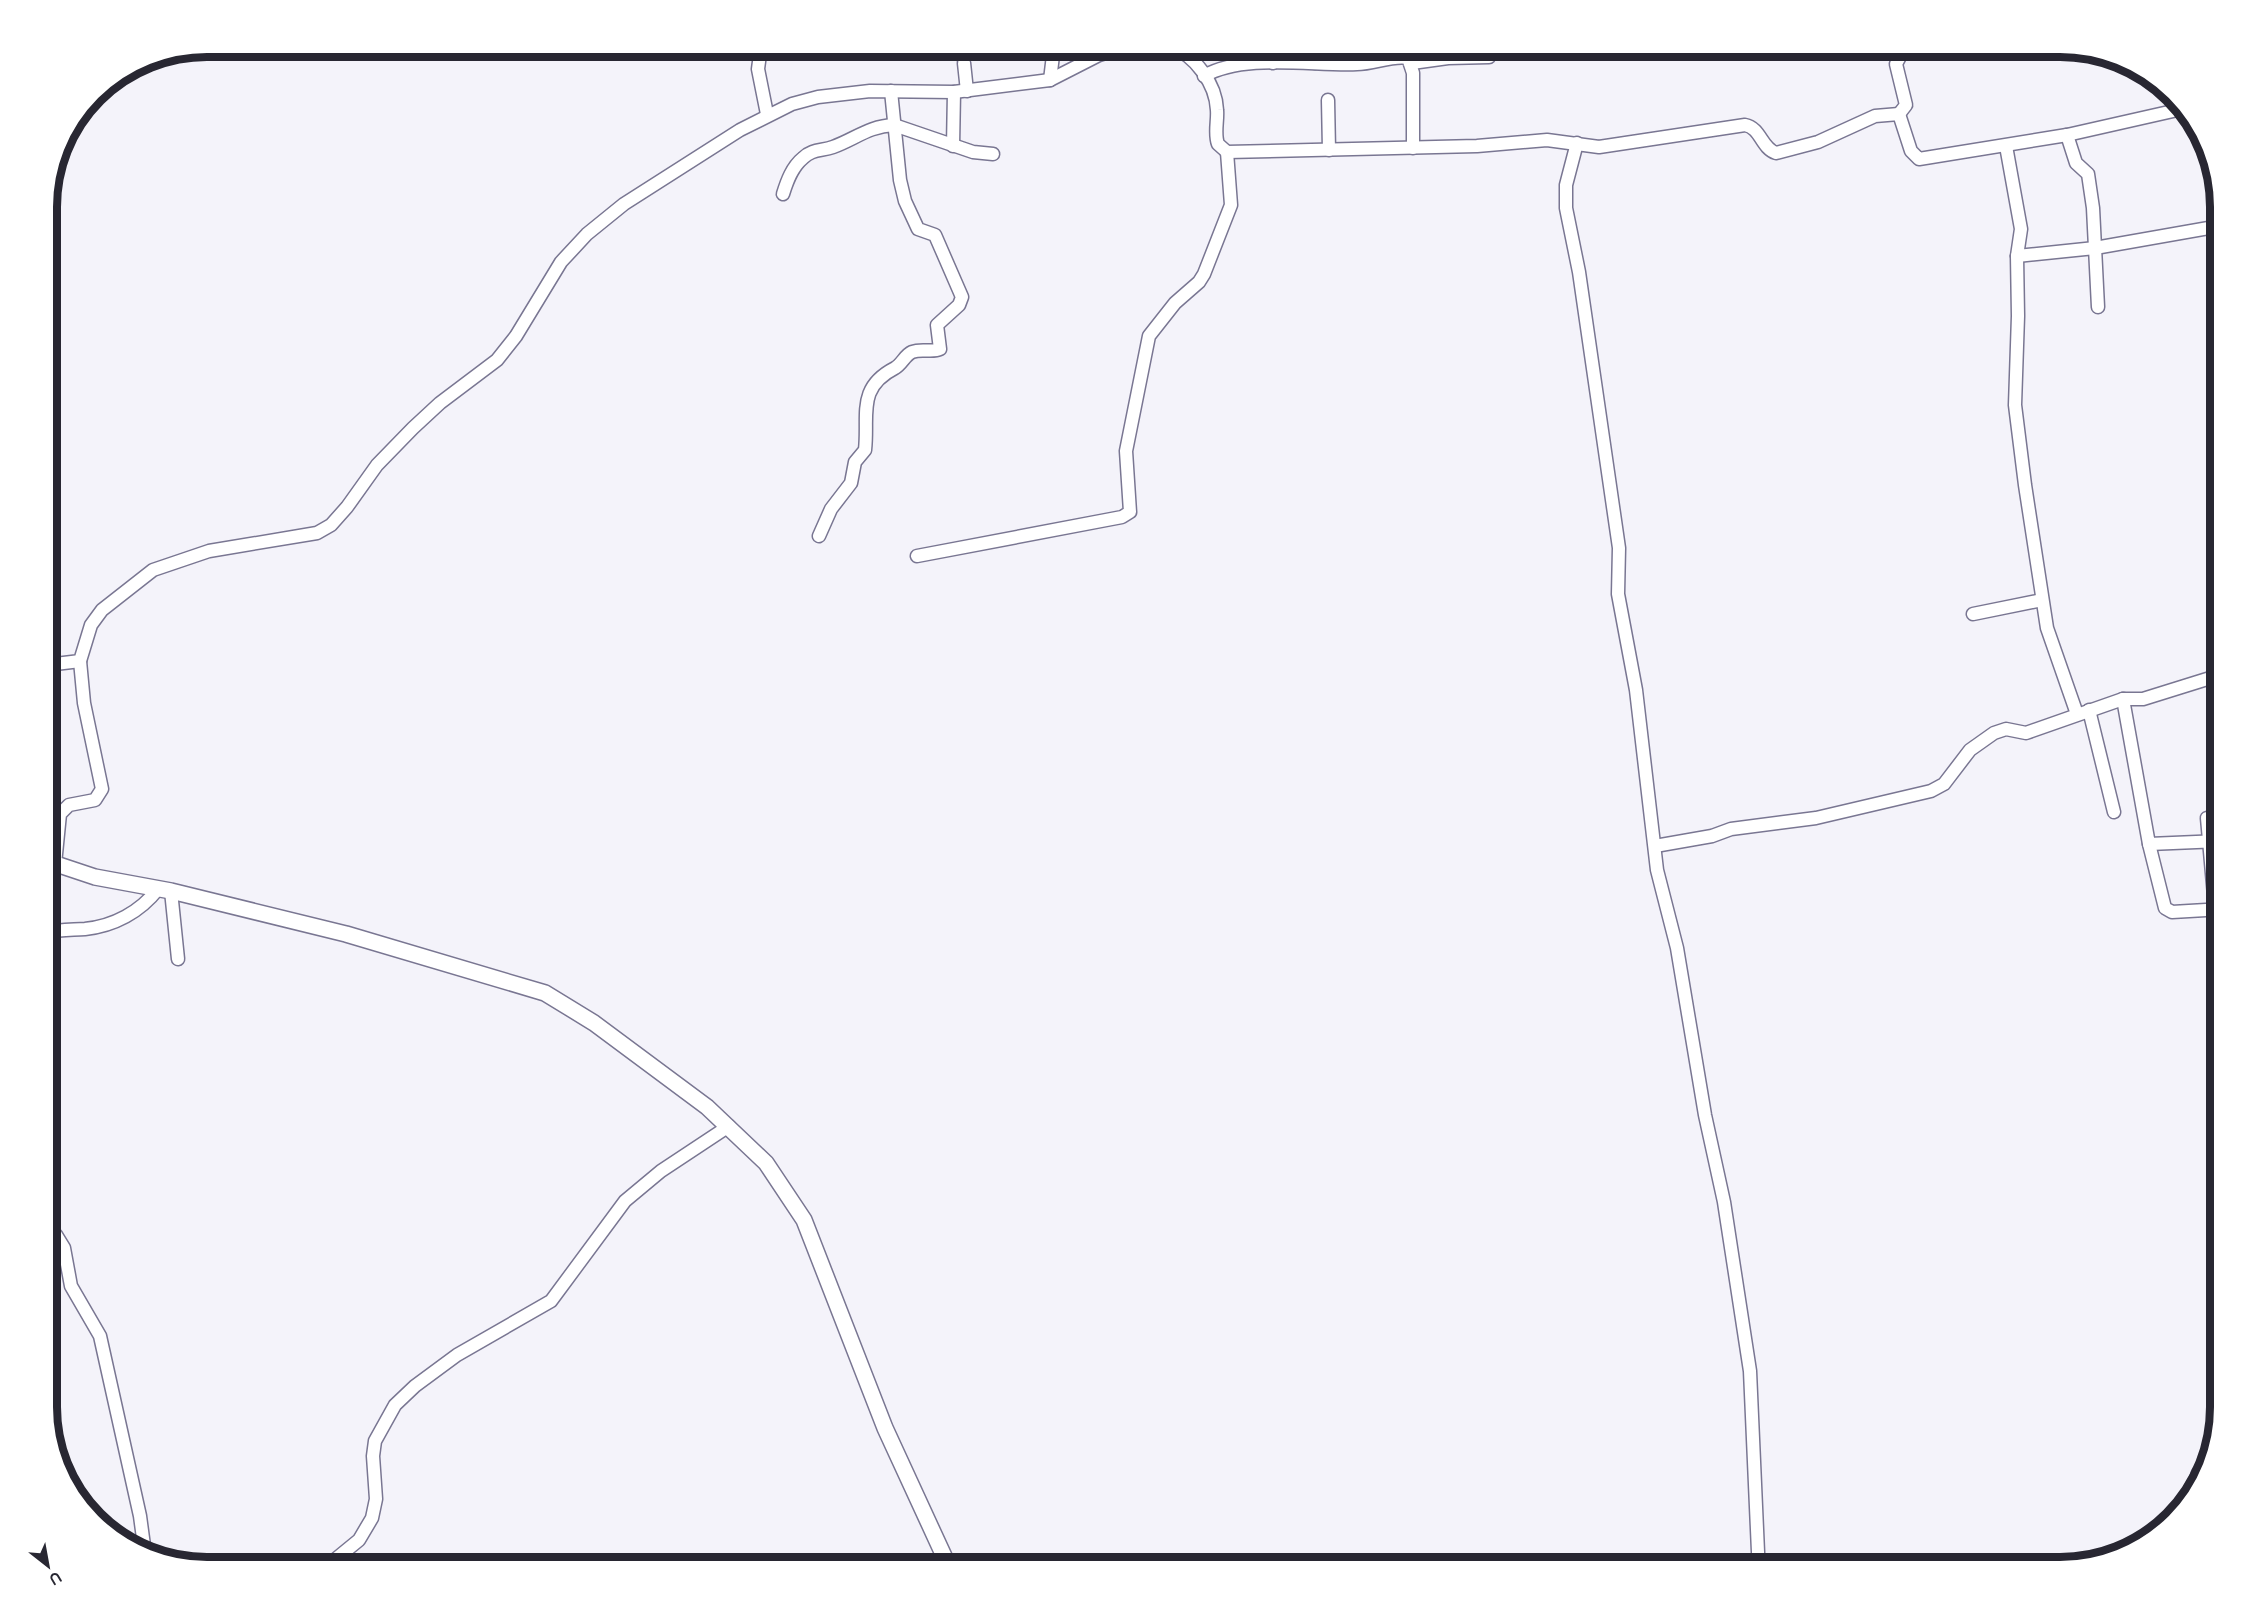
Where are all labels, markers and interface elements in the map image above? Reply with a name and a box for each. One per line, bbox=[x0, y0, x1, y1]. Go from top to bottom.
north arrow bbox=[18, 1536, 78, 1596]
text: U bbox=[46, 1567, 66, 1590]

